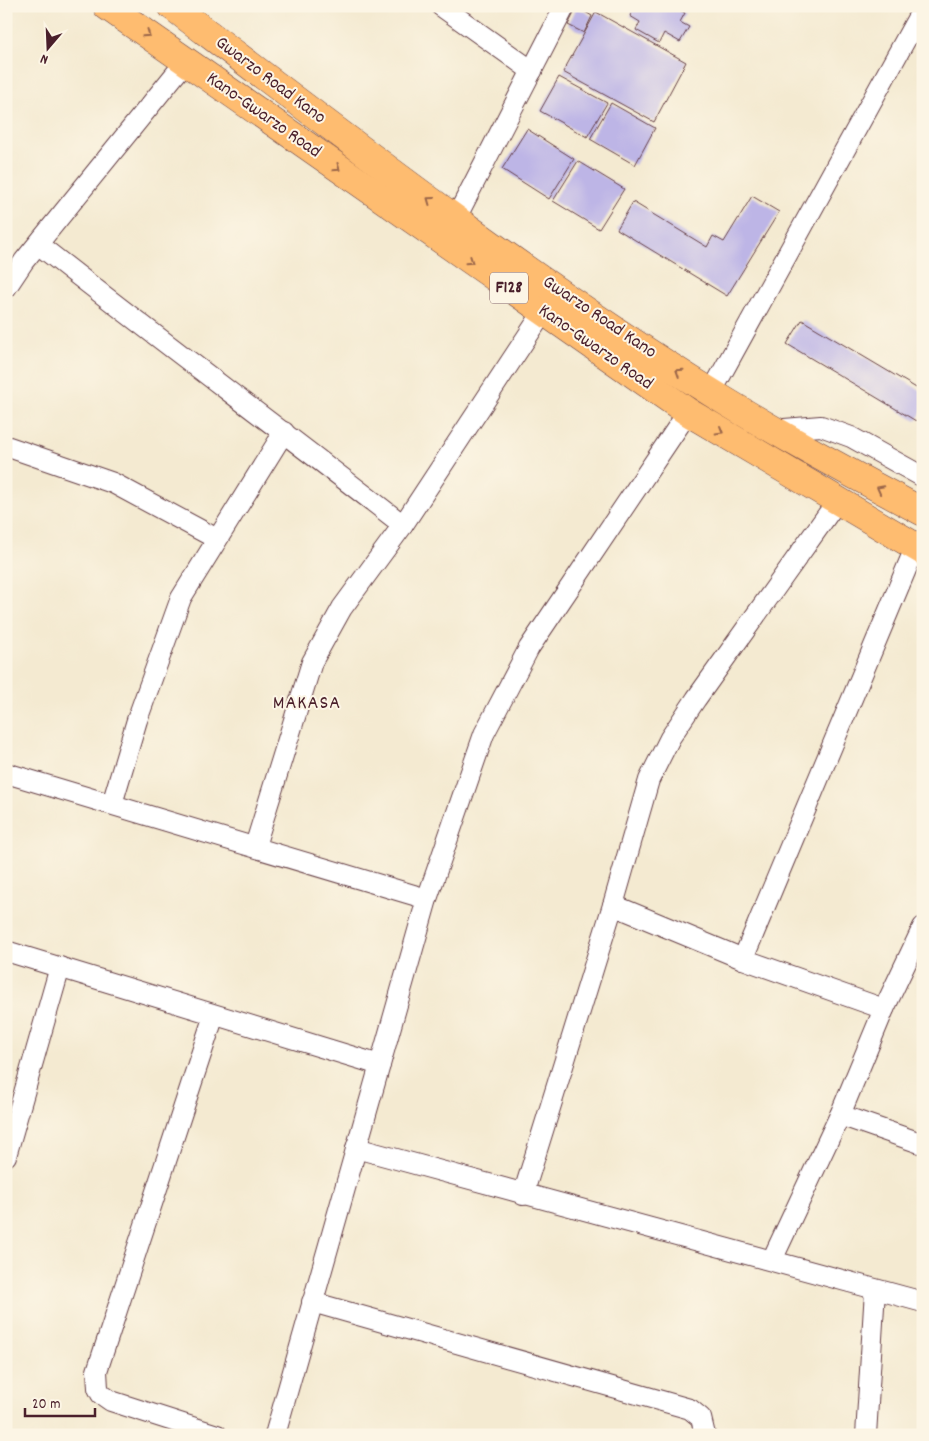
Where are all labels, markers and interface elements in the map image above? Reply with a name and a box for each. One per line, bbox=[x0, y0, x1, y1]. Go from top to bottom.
north arrow bbox=[22, 22, 72, 72]
one-way arrow bbox=[141, 28, 151, 37]
street label: Gwarzo Road Kano bbox=[209, 30, 331, 132]
text: N bbox=[38, 48, 51, 69]
street label: Kano-Gwarzo Road bbox=[200, 66, 326, 166]
one-way arrow bbox=[331, 162, 341, 171]
one-way arrow bbox=[427, 197, 436, 205]
one-way arrow bbox=[465, 255, 474, 265]
street label: Gwarzo Road Kano bbox=[536, 270, 662, 366]
road number: F128 bbox=[490, 272, 528, 304]
street label: Kano-Gwarzo Road bbox=[532, 298, 658, 398]
one-way arrow bbox=[675, 368, 684, 378]
one-way arrow bbox=[715, 425, 724, 435]
one-way arrow bbox=[876, 485, 885, 495]
district label: MAKASA bbox=[273, 690, 341, 718]
scale bar bbox=[25, 1386, 95, 1418]
text: 20 m bbox=[32, 1394, 60, 1416]

